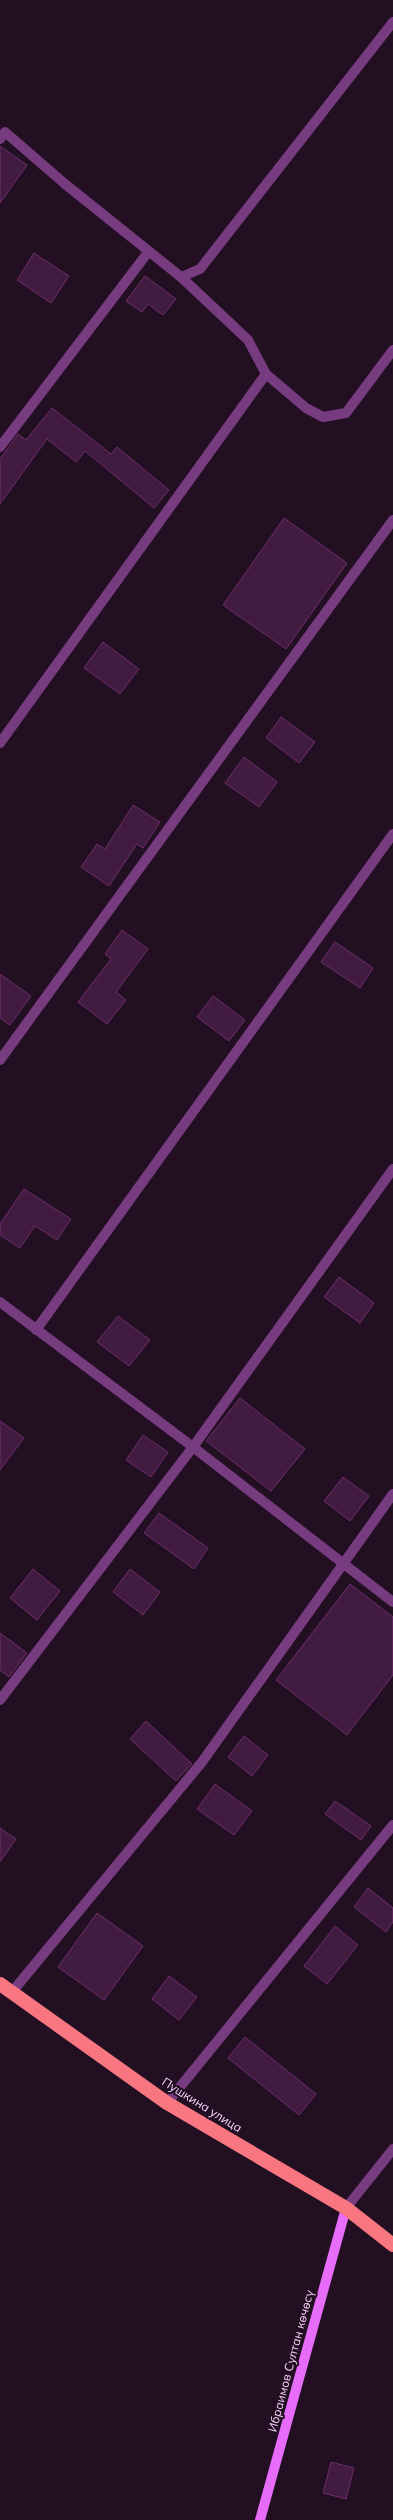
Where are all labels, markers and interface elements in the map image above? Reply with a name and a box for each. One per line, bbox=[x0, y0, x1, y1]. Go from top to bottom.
street label: Пушкина улица bbox=[159, 2074, 245, 2135]
street label: Ибраимов Султан көчөсү bbox=[264, 2288, 317, 2434]

